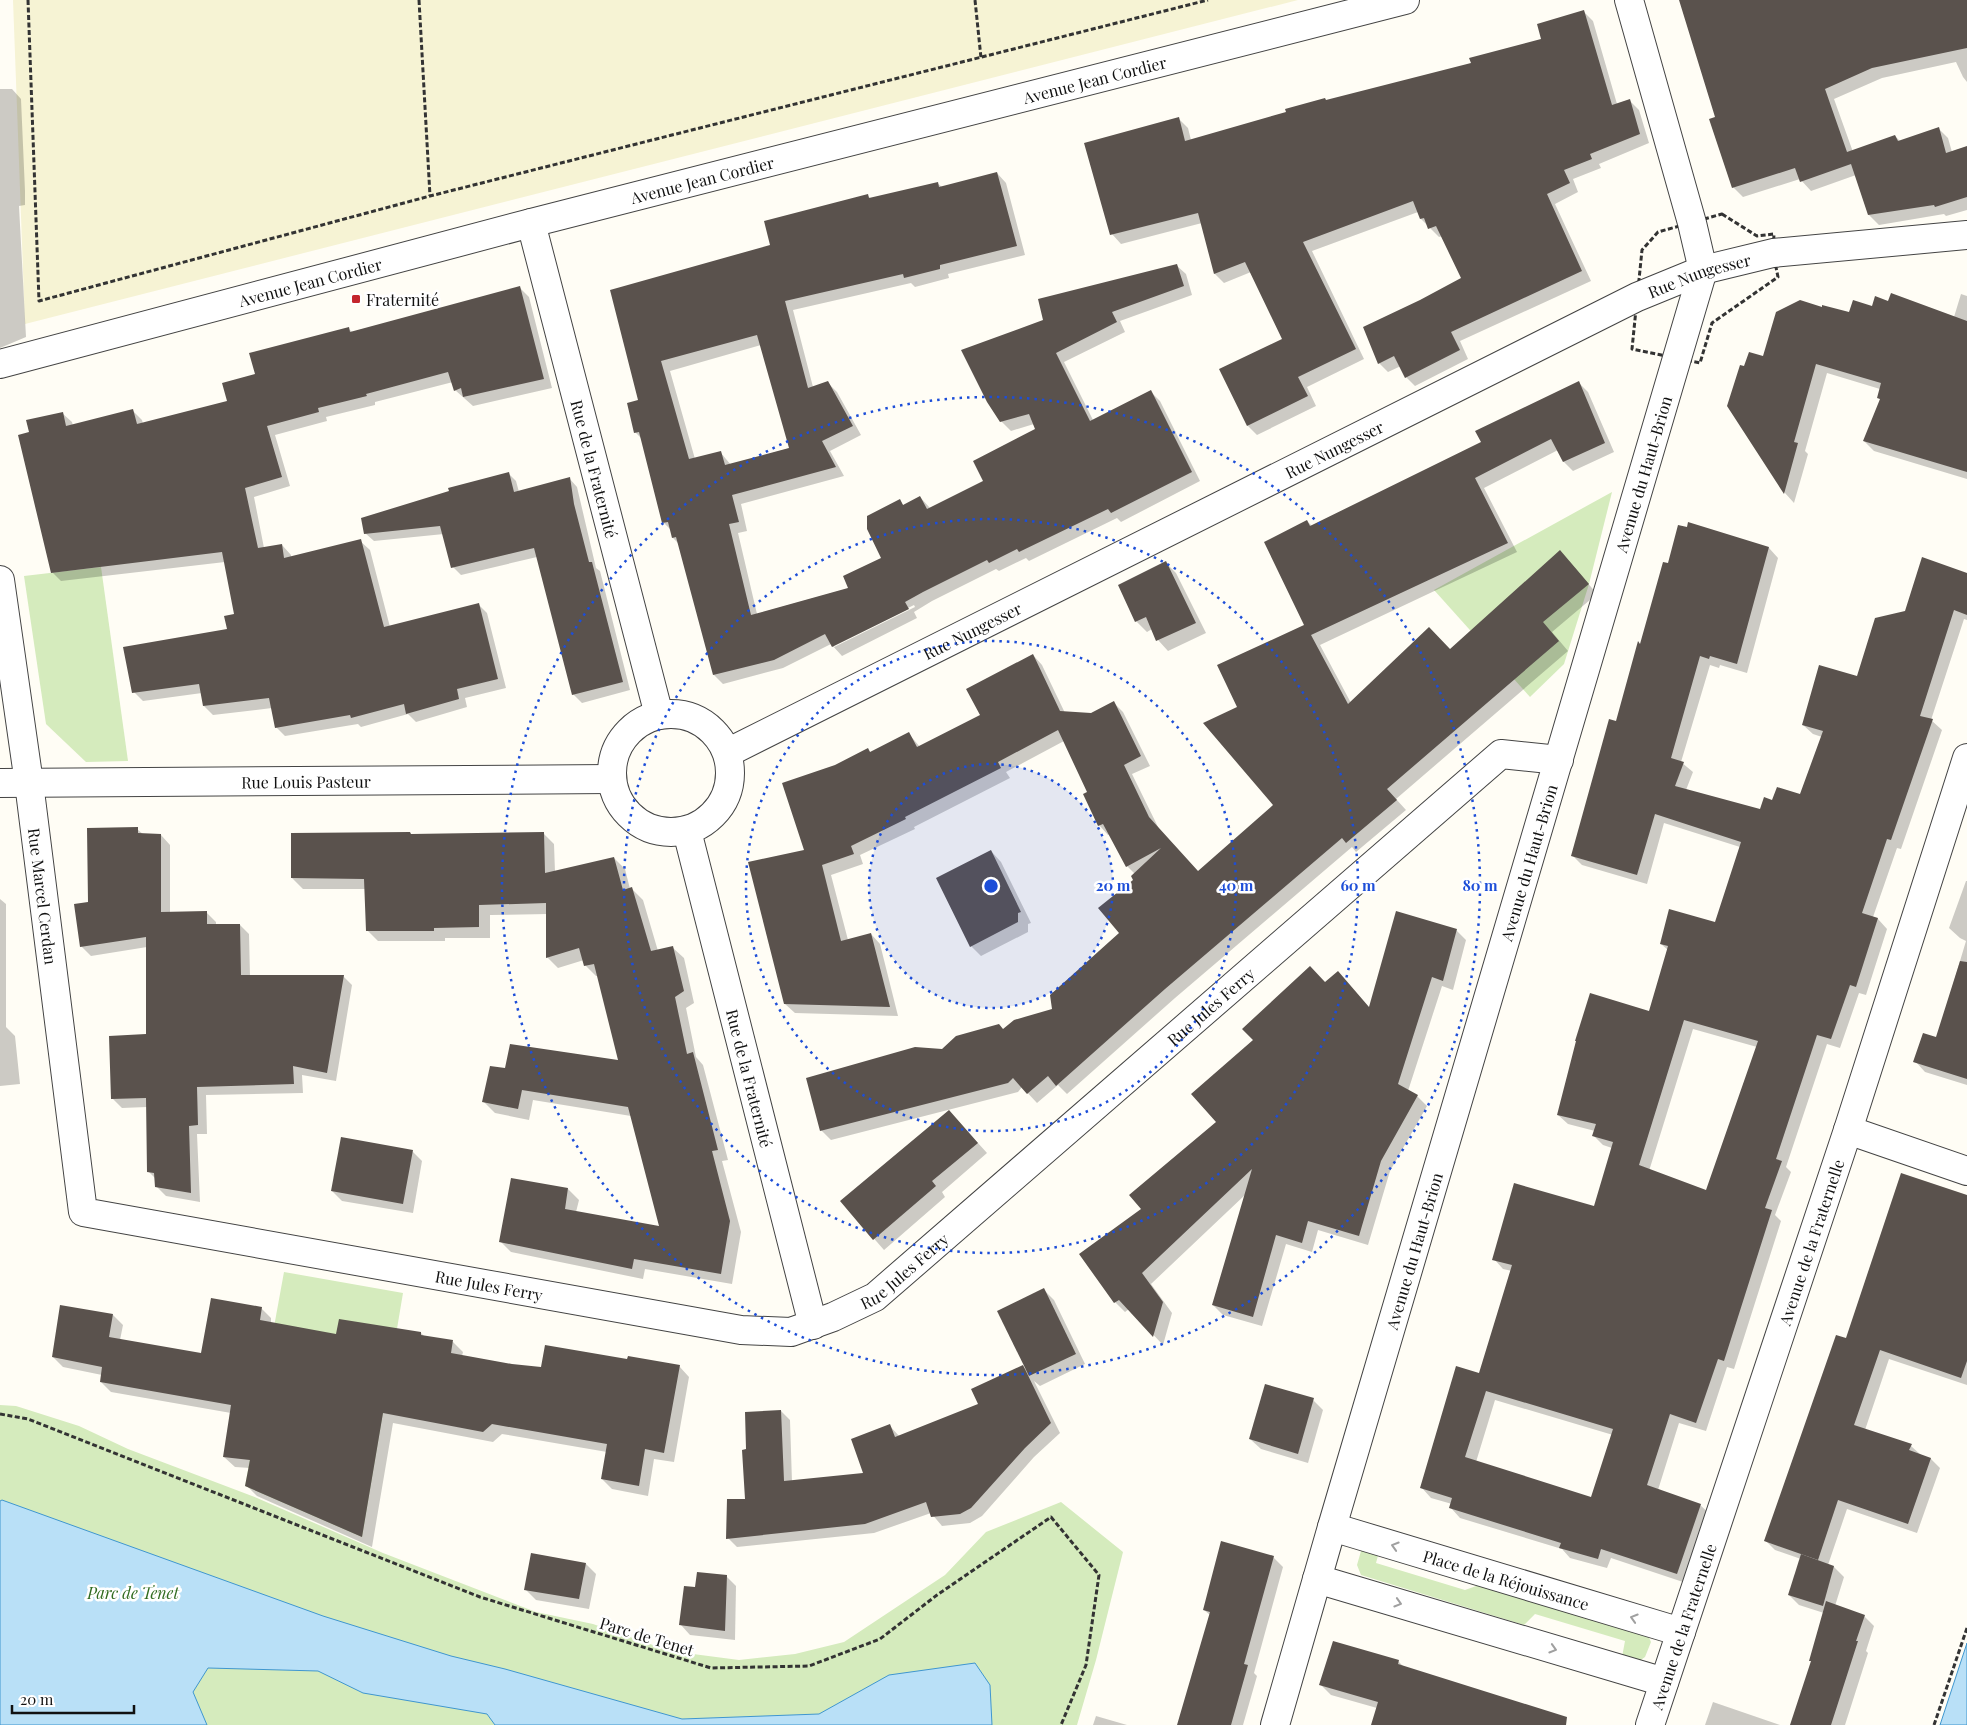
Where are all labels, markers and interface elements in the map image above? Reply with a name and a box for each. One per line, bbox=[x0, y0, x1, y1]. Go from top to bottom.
street label: Avenue Jean Cordier bbox=[1020, 51, 1168, 108]
street label: Avenue Jean Cordier bbox=[627, 151, 776, 208]
street label: Rue Nungesser bbox=[1645, 248, 1753, 302]
street label: Avenue Jean Cordier bbox=[235, 253, 384, 311]
place label: Fraternité bbox=[366, 289, 439, 310]
marker: Fraternité bbox=[350, 293, 362, 305]
street label: Avenue du Haut-Brion bbox=[1609, 393, 1676, 556]
street label: Rue de la Fraternité bbox=[567, 397, 623, 540]
street label: Rue Nungesser bbox=[1281, 415, 1387, 482]
street label: Rue Nungesser bbox=[919, 597, 1025, 664]
street label: Rue Louis Pasteur bbox=[241, 770, 371, 792]
street label: Avenue du Haut-Brion bbox=[1495, 781, 1561, 944]
street label: Rue Marcel Cerdan bbox=[24, 826, 62, 966]
text: 20 m bbox=[1096, 875, 1131, 895]
text: 40 m bbox=[1219, 875, 1254, 895]
text: 60 m bbox=[1340, 875, 1376, 895]
text: 80 m bbox=[1462, 875, 1498, 895]
centre of rings bbox=[982, 877, 1000, 895]
street label: Rue Jules Ferry bbox=[1162, 963, 1258, 1050]
street label: Rue de la Fraternité bbox=[722, 1007, 778, 1150]
street label: Avenue de la Fraternelle bbox=[1773, 1156, 1848, 1329]
street label: Avenue du Haut-Brion bbox=[1380, 1170, 1447, 1333]
street label: Rue Jules Ferry bbox=[856, 1228, 952, 1313]
street label: Rue Jules Ferry bbox=[434, 1265, 545, 1305]
street label: Avenue de la Fraternelle bbox=[1645, 1540, 1720, 1713]
one-way arrow bbox=[1391, 1541, 1400, 1551]
street label: Place de la Réjouissance bbox=[1421, 1545, 1592, 1614]
park label: Parc de Tenet bbox=[86, 1582, 179, 1603]
one-way arrow bbox=[1393, 1597, 1401, 1607]
street label: Parc de Tenet bbox=[597, 1612, 697, 1660]
one-way arrow bbox=[1631, 1613, 1639, 1623]
one-way arrow bbox=[1549, 1644, 1557, 1654]
scale bar bbox=[12, 1682, 135, 1714]
text: 20 m bbox=[20, 1689, 54, 1709]

